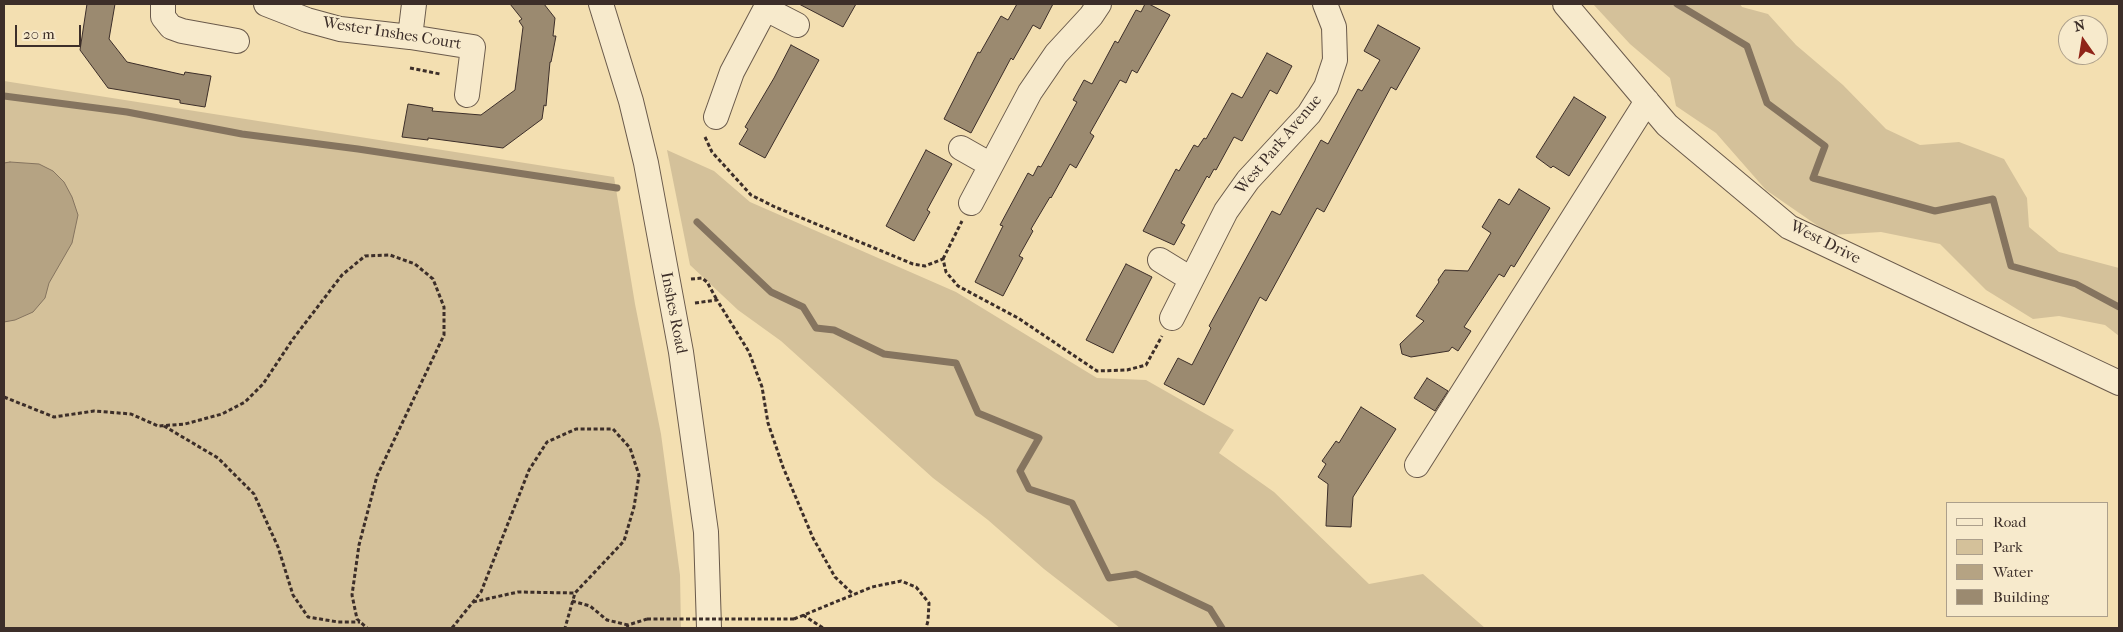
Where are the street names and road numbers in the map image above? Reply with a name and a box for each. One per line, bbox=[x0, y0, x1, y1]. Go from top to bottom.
street label: Wester Inshes Court bbox=[321, 14, 463, 54]
street label: West Park Avenue bbox=[1232, 91, 1326, 199]
street label: West Drive bbox=[1786, 217, 1864, 269]
street label: Inshes Road bbox=[656, 270, 690, 356]

